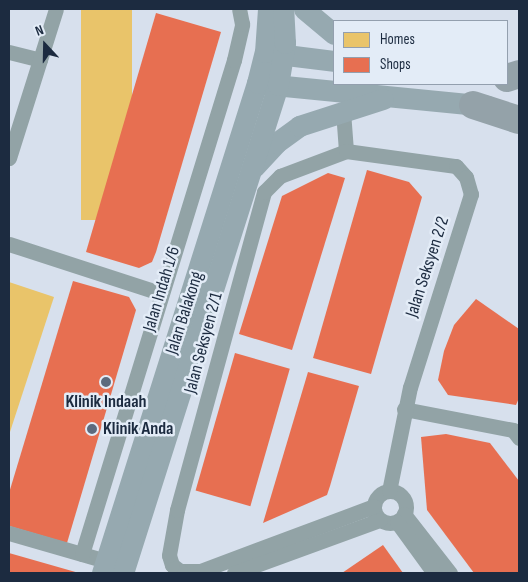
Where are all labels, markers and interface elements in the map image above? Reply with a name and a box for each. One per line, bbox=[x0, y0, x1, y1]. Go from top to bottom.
north arrow bbox=[20, 20, 70, 70]
legend bbox=[333, 20, 508, 85]
text: N bbox=[33, 21, 46, 40]
text: Homes bbox=[380, 30, 415, 49]
text: Shops bbox=[380, 55, 411, 74]
street label: Jalan Seksyen 2/2 bbox=[402, 214, 454, 320]
street label: Jalan Indah 1/6 bbox=[139, 244, 185, 334]
street label: Jalan Balakong bbox=[161, 269, 209, 357]
street label: Jalan Seksyen 2/1 bbox=[180, 290, 228, 396]
marker: Klinik Indaah bbox=[99, 375, 113, 389]
place label: Klinik Indaah bbox=[65, 391, 147, 413]
place label: Klinik Anda bbox=[103, 418, 173, 440]
marker: Klinik Anda bbox=[85, 422, 99, 436]

